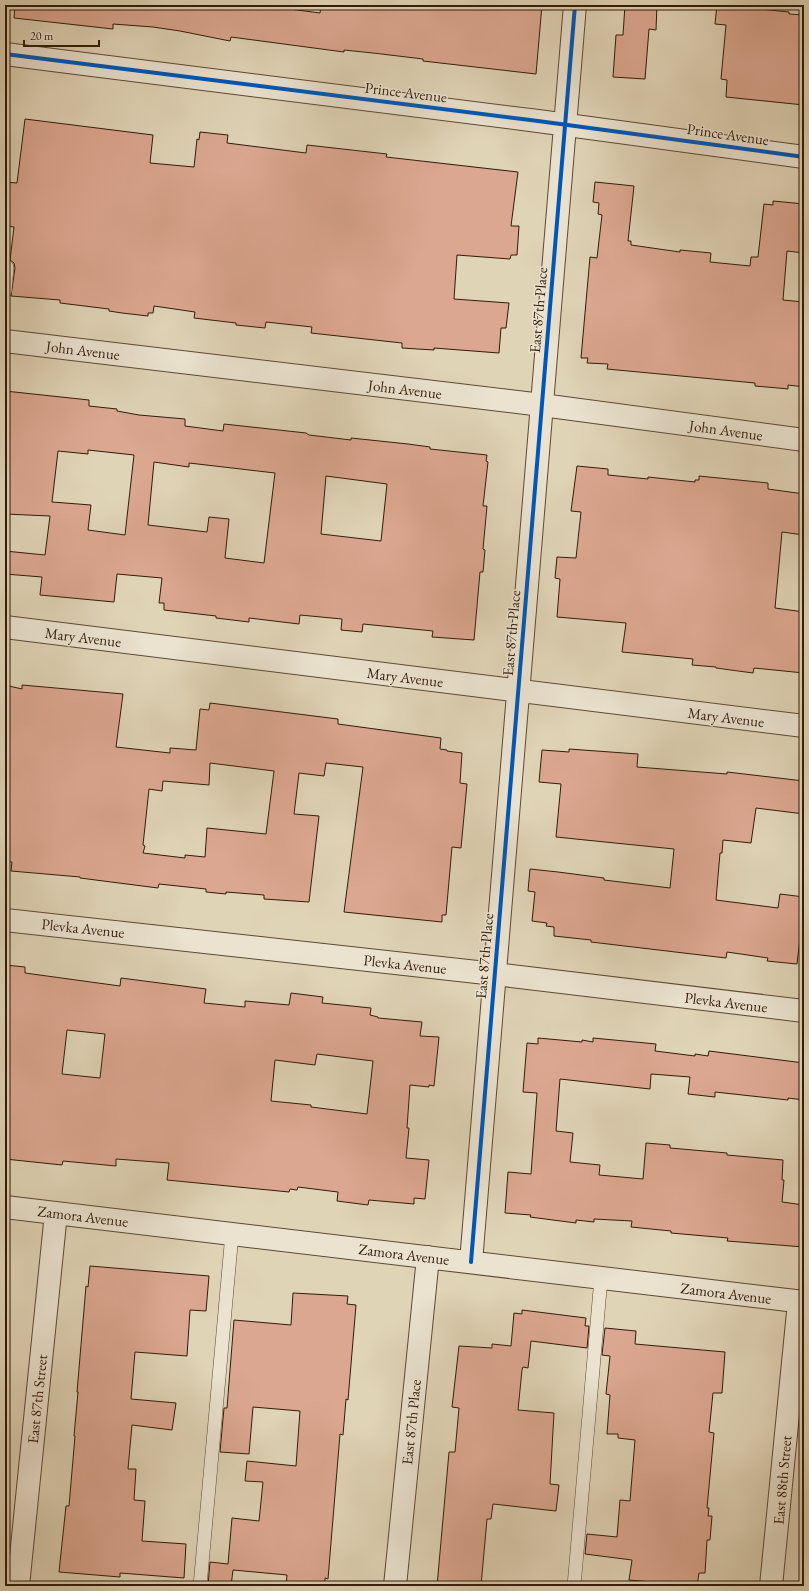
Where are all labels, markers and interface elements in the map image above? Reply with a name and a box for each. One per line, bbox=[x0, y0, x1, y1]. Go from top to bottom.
scale bar bbox=[24, 22, 99, 48]
text: 20 m bbox=[30, 28, 54, 44]
street label: Prince Avenue bbox=[364, 78, 448, 106]
street label: Prince Avenue bbox=[686, 119, 770, 149]
street label: East 87th Place bbox=[525, 266, 551, 354]
street label: John Avenue bbox=[43, 336, 121, 364]
street label: John Avenue bbox=[365, 375, 443, 403]
street label: John Avenue bbox=[686, 415, 764, 445]
street label: East 87th Place bbox=[498, 589, 524, 677]
street label: Mary Avenue bbox=[44, 623, 122, 651]
street label: Mary Avenue bbox=[366, 663, 444, 691]
street label: Mary Avenue bbox=[687, 703, 765, 731]
street label: East 87th Place bbox=[471, 912, 497, 1000]
street label: Plevka Avenue bbox=[41, 914, 126, 942]
street label: Plevka Avenue bbox=[363, 950, 448, 978]
street label: Plevka Avenue bbox=[683, 987, 769, 1017]
street label: Zamora Avenue bbox=[37, 1201, 130, 1231]
street label: Zamora Avenue bbox=[358, 1239, 451, 1269]
street label: Zamora Avenue bbox=[680, 1278, 773, 1308]
street label: East 87th Street bbox=[23, 1353, 51, 1444]
street label: East 87th Place bbox=[397, 1378, 425, 1466]
street label: East 88th Street bbox=[769, 1434, 795, 1525]

